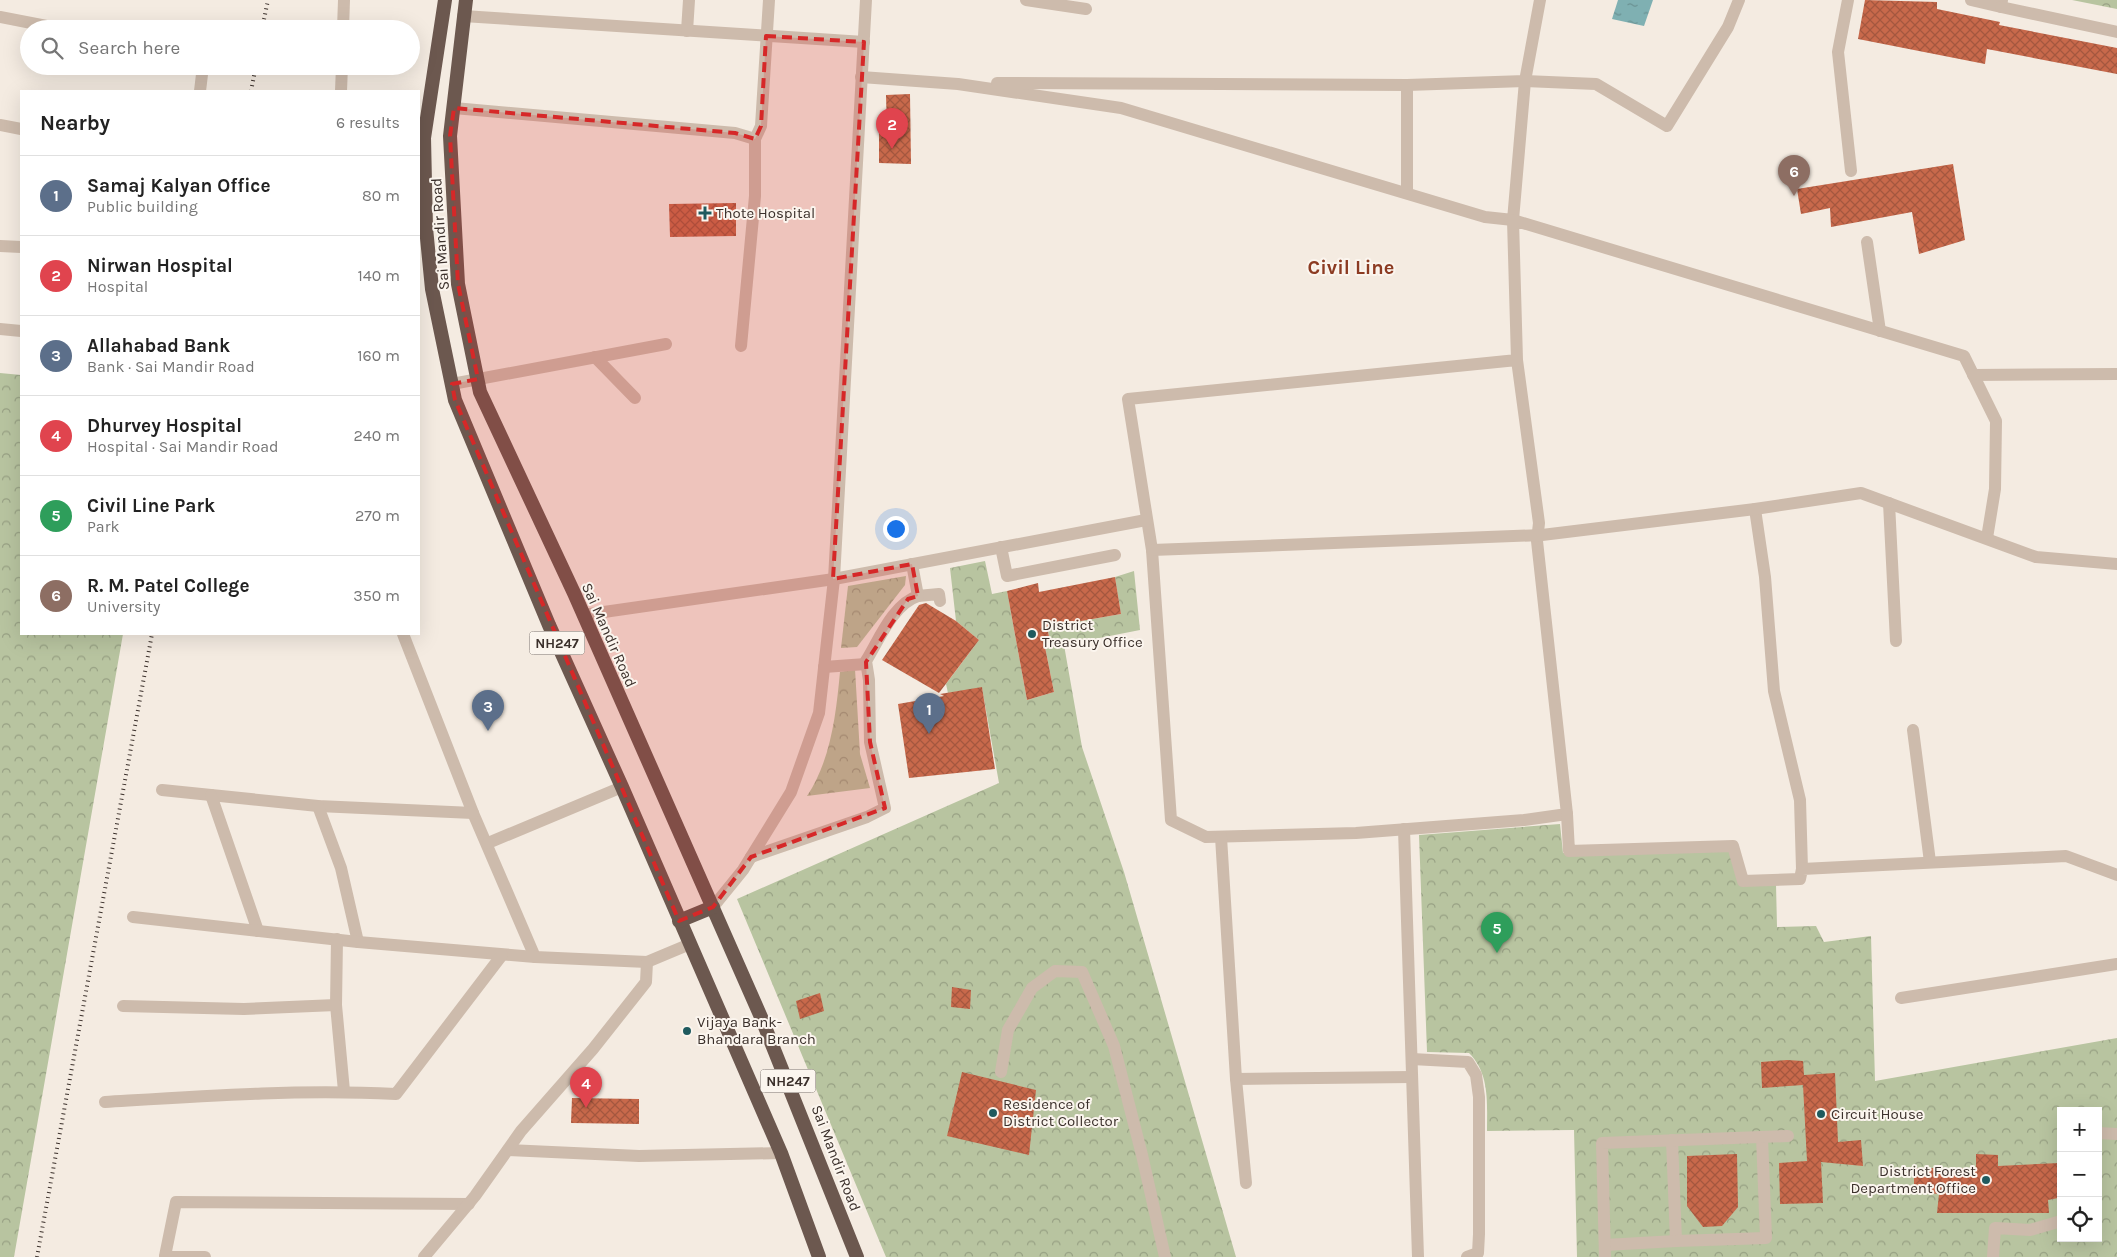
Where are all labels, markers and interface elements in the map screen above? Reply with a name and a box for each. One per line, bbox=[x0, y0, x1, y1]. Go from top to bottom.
search box bbox=[20, 20, 420, 75]
icon: search bbox=[38, 34, 66, 62]
text: Search here bbox=[78, 37, 180, 59]
pin: 2 bbox=[876, 108, 908, 149]
text: Nearby bbox=[40, 111, 110, 135]
text: 6 results bbox=[336, 113, 400, 132]
pin: 6 bbox=[1778, 155, 1810, 196]
text: Samaj Kalyan Office bbox=[87, 175, 271, 197]
street label: Sai Mandir Road bbox=[427, 177, 453, 291]
text: 1 bbox=[53, 186, 59, 205]
text: 80 m bbox=[362, 186, 400, 205]
text: Public building bbox=[87, 197, 198, 216]
place label: Thote Hospital bbox=[716, 204, 815, 222]
marker: Thote Hospital bbox=[698, 206, 712, 220]
text: Nirwan Hospital bbox=[87, 255, 233, 277]
district label: Civil Line bbox=[1308, 256, 1394, 279]
text: 2 bbox=[51, 266, 61, 285]
text: 140 m bbox=[358, 266, 400, 285]
text: Hospital bbox=[87, 277, 148, 296]
text: Allahabad Bank bbox=[87, 335, 230, 357]
text: 3 bbox=[51, 346, 61, 365]
text: 160 m bbox=[357, 346, 400, 365]
text: Bank · Sai Mandir Road bbox=[87, 357, 255, 376]
text: Dhurvey Hospital bbox=[87, 415, 242, 437]
text: 4 bbox=[51, 426, 61, 445]
text: 240 m bbox=[354, 426, 400, 445]
text: Hospital · Sai Mandir Road bbox=[87, 437, 278, 456]
text: Civil Line Park bbox=[87, 495, 215, 517]
text: 5 bbox=[51, 506, 61, 525]
text: 270 m bbox=[355, 506, 400, 525]
your location bbox=[883, 516, 909, 542]
text: Park bbox=[87, 517, 119, 536]
text: R. M. Patel College bbox=[87, 575, 250, 597]
street label: Sai Mandir Road bbox=[578, 580, 640, 690]
text: 6 bbox=[51, 586, 61, 605]
text: 350 m bbox=[353, 586, 400, 605]
text: University bbox=[87, 597, 161, 616]
place label: District Treasury Office bbox=[1042, 616, 1143, 651]
marker: District Treasury Office bbox=[1026, 628, 1038, 640]
road number: NH247 bbox=[530, 632, 584, 654]
pin: 3 bbox=[472, 690, 504, 731]
pin: 1 bbox=[913, 693, 945, 734]
pin: 5 bbox=[1481, 912, 1513, 953]
place label: Vijaya Bank- Bhandara Branch bbox=[697, 1013, 816, 1048]
marker: Vijaya Bank- Bhandara Branch bbox=[681, 1025, 693, 1037]
pin: 4 bbox=[570, 1067, 602, 1108]
road number: NH247 bbox=[760, 1070, 816, 1092]
place label: Residence of District Collector bbox=[1003, 1095, 1119, 1130]
street label: Sai Mandir Road bbox=[807, 1102, 865, 1214]
place label: Circuit House bbox=[1831, 1105, 1923, 1123]
marker: Residence of District Collector bbox=[987, 1107, 999, 1119]
map controls bbox=[2057, 1107, 2102, 1242]
button: + bbox=[2057, 1107, 2102, 1152]
marker: Circuit House bbox=[1815, 1108, 1827, 1120]
button: − bbox=[2057, 1152, 2102, 1197]
place label: District Forest Department Office bbox=[1850, 1162, 1976, 1197]
marker: District Forest Department Office bbox=[1980, 1174, 1992, 1186]
button: locate bbox=[2057, 1197, 2102, 1242]

